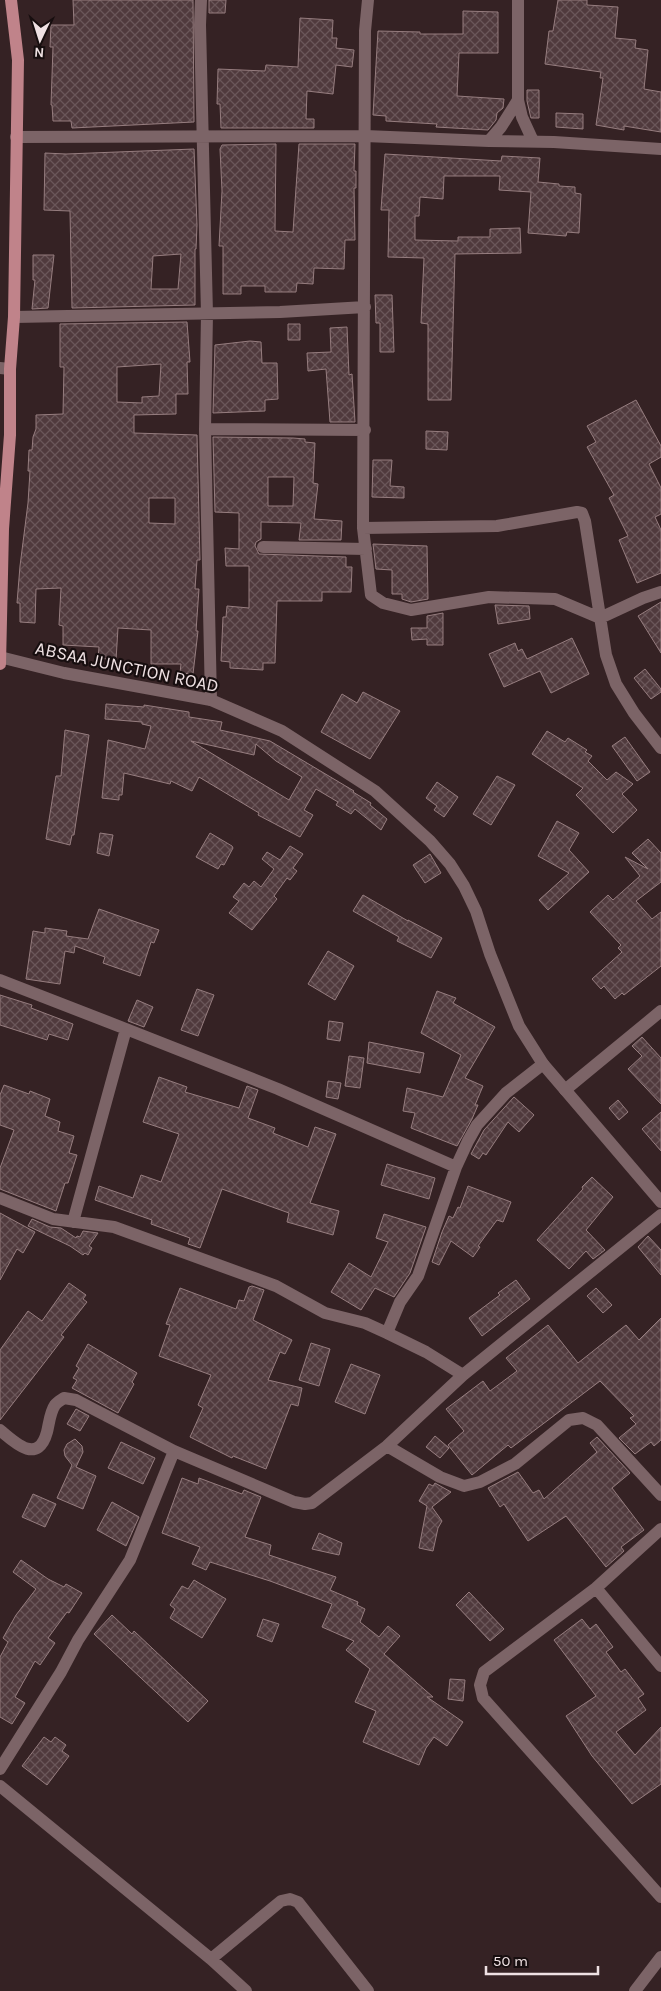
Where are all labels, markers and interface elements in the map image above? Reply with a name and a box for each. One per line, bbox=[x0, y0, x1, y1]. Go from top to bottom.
north arrow bbox=[15, 15, 65, 65]
text: N bbox=[34, 44, 45, 61]
street label: ABSAA JUNCTION ROAD bbox=[33, 637, 221, 697]
scale bar bbox=[486, 1944, 598, 1976]
text: 50 m bbox=[493, 1952, 528, 1970]

